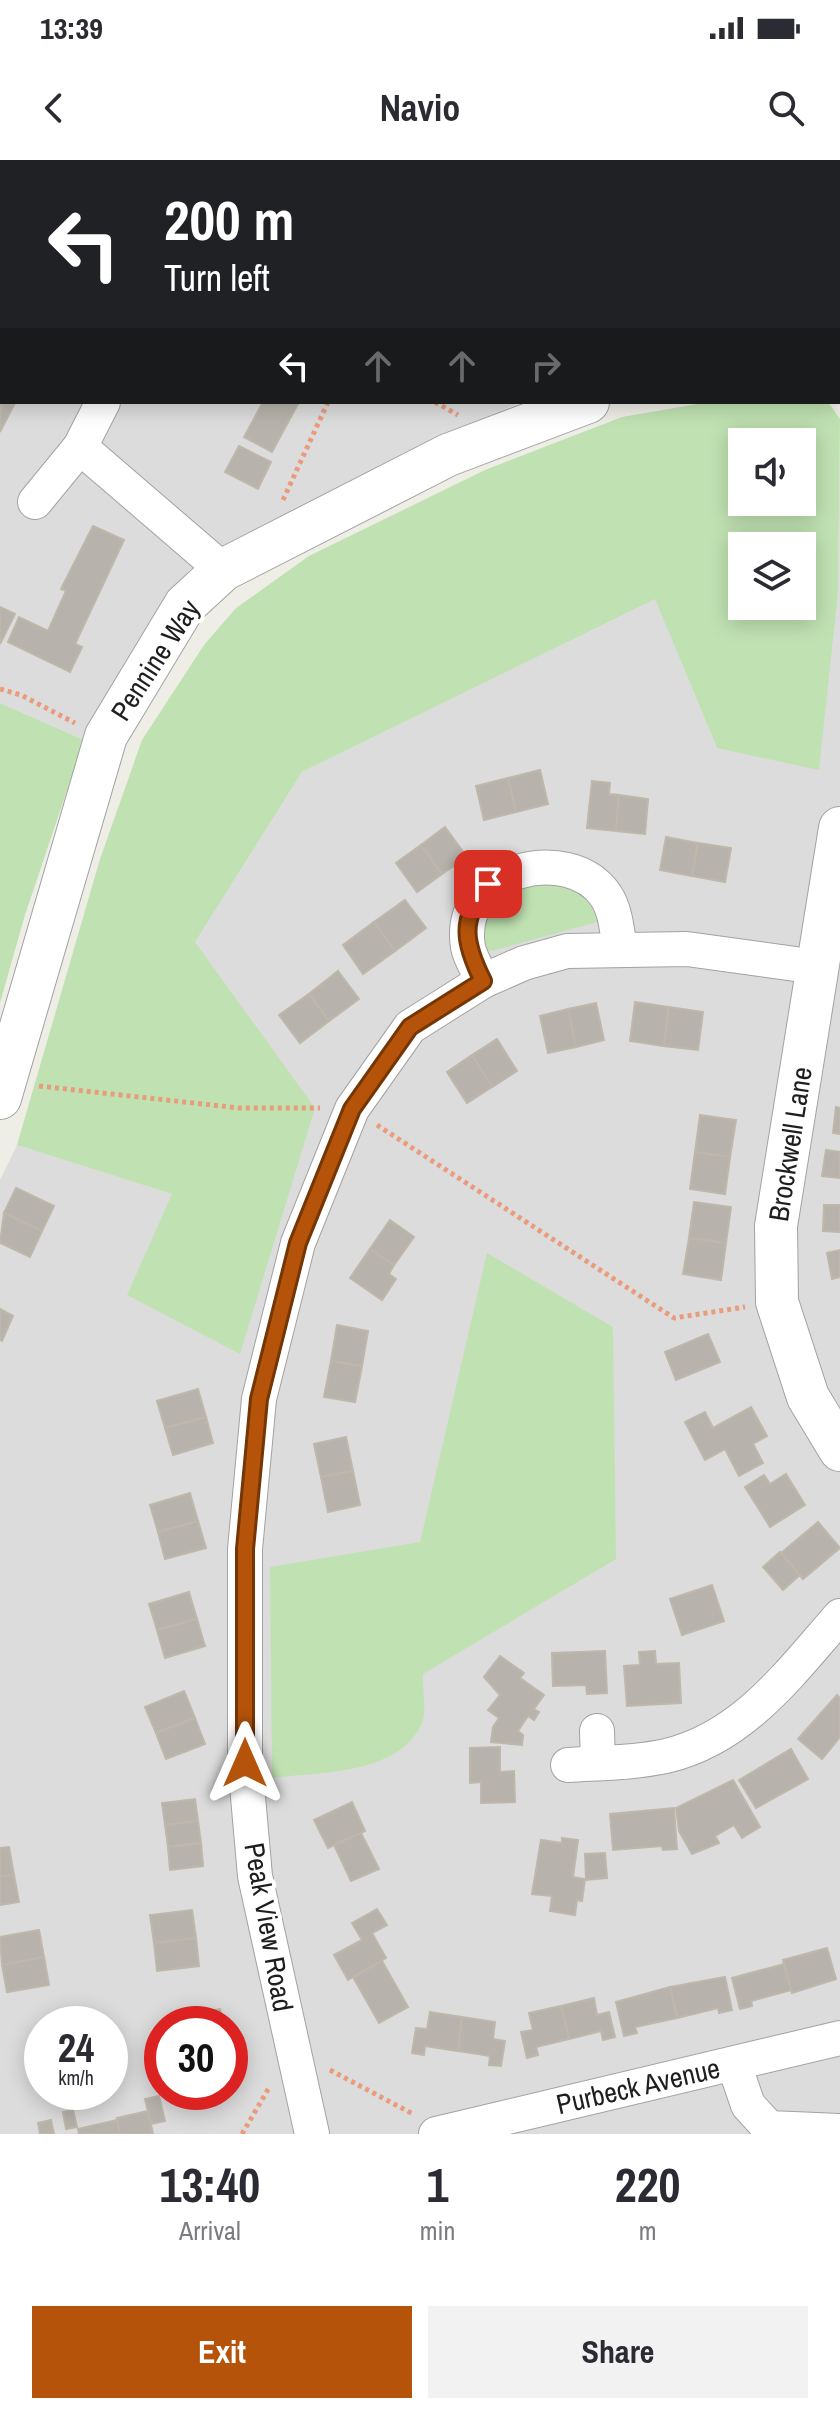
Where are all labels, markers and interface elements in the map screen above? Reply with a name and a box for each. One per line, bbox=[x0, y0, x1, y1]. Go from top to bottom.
text: 13:39 bbox=[40, 8, 103, 48]
text: Navio bbox=[380, 84, 460, 132]
icon: back bbox=[32, 86, 76, 130]
icon: search bbox=[764, 86, 808, 130]
text: 200 m bbox=[164, 182, 294, 257]
icon: left bbox=[32, 192, 136, 296]
text: Turn left bbox=[164, 254, 270, 302]
icon: left bbox=[272, 344, 316, 388]
icon: ahead bbox=[356, 344, 400, 388]
icon: ahead bbox=[440, 344, 484, 388]
icon: right bbox=[524, 344, 568, 388]
map controls bbox=[728, 428, 816, 620]
button: sound bbox=[728, 428, 816, 516]
button: layers bbox=[728, 532, 816, 620]
street label: Pennine Way bbox=[102, 592, 209, 728]
pin bbox=[454, 850, 522, 918]
icon: arrive bbox=[466, 862, 510, 906]
street label: Brockwell Lane bbox=[759, 1064, 821, 1224]
position arrow bbox=[203, 1721, 287, 1805]
street label: Peak View Road bbox=[235, 1840, 303, 2014]
speed limit sign: 30 bbox=[144, 2006, 248, 2110]
text: 24 bbox=[58, 2021, 94, 2074]
street label: Purbeck Avenue bbox=[552, 2049, 724, 2123]
text: km/h bbox=[58, 2064, 94, 2091]
text: 13:40 bbox=[160, 2152, 260, 2217]
text: 1 bbox=[427, 2152, 448, 2217]
text: 220 bbox=[615, 2152, 680, 2217]
text: Arrival bbox=[179, 2213, 241, 2248]
text: min bbox=[420, 2213, 455, 2248]
text: m bbox=[639, 2213, 657, 2248]
button: Exit bbox=[32, 2306, 412, 2398]
button: Share bbox=[428, 2306, 808, 2398]

